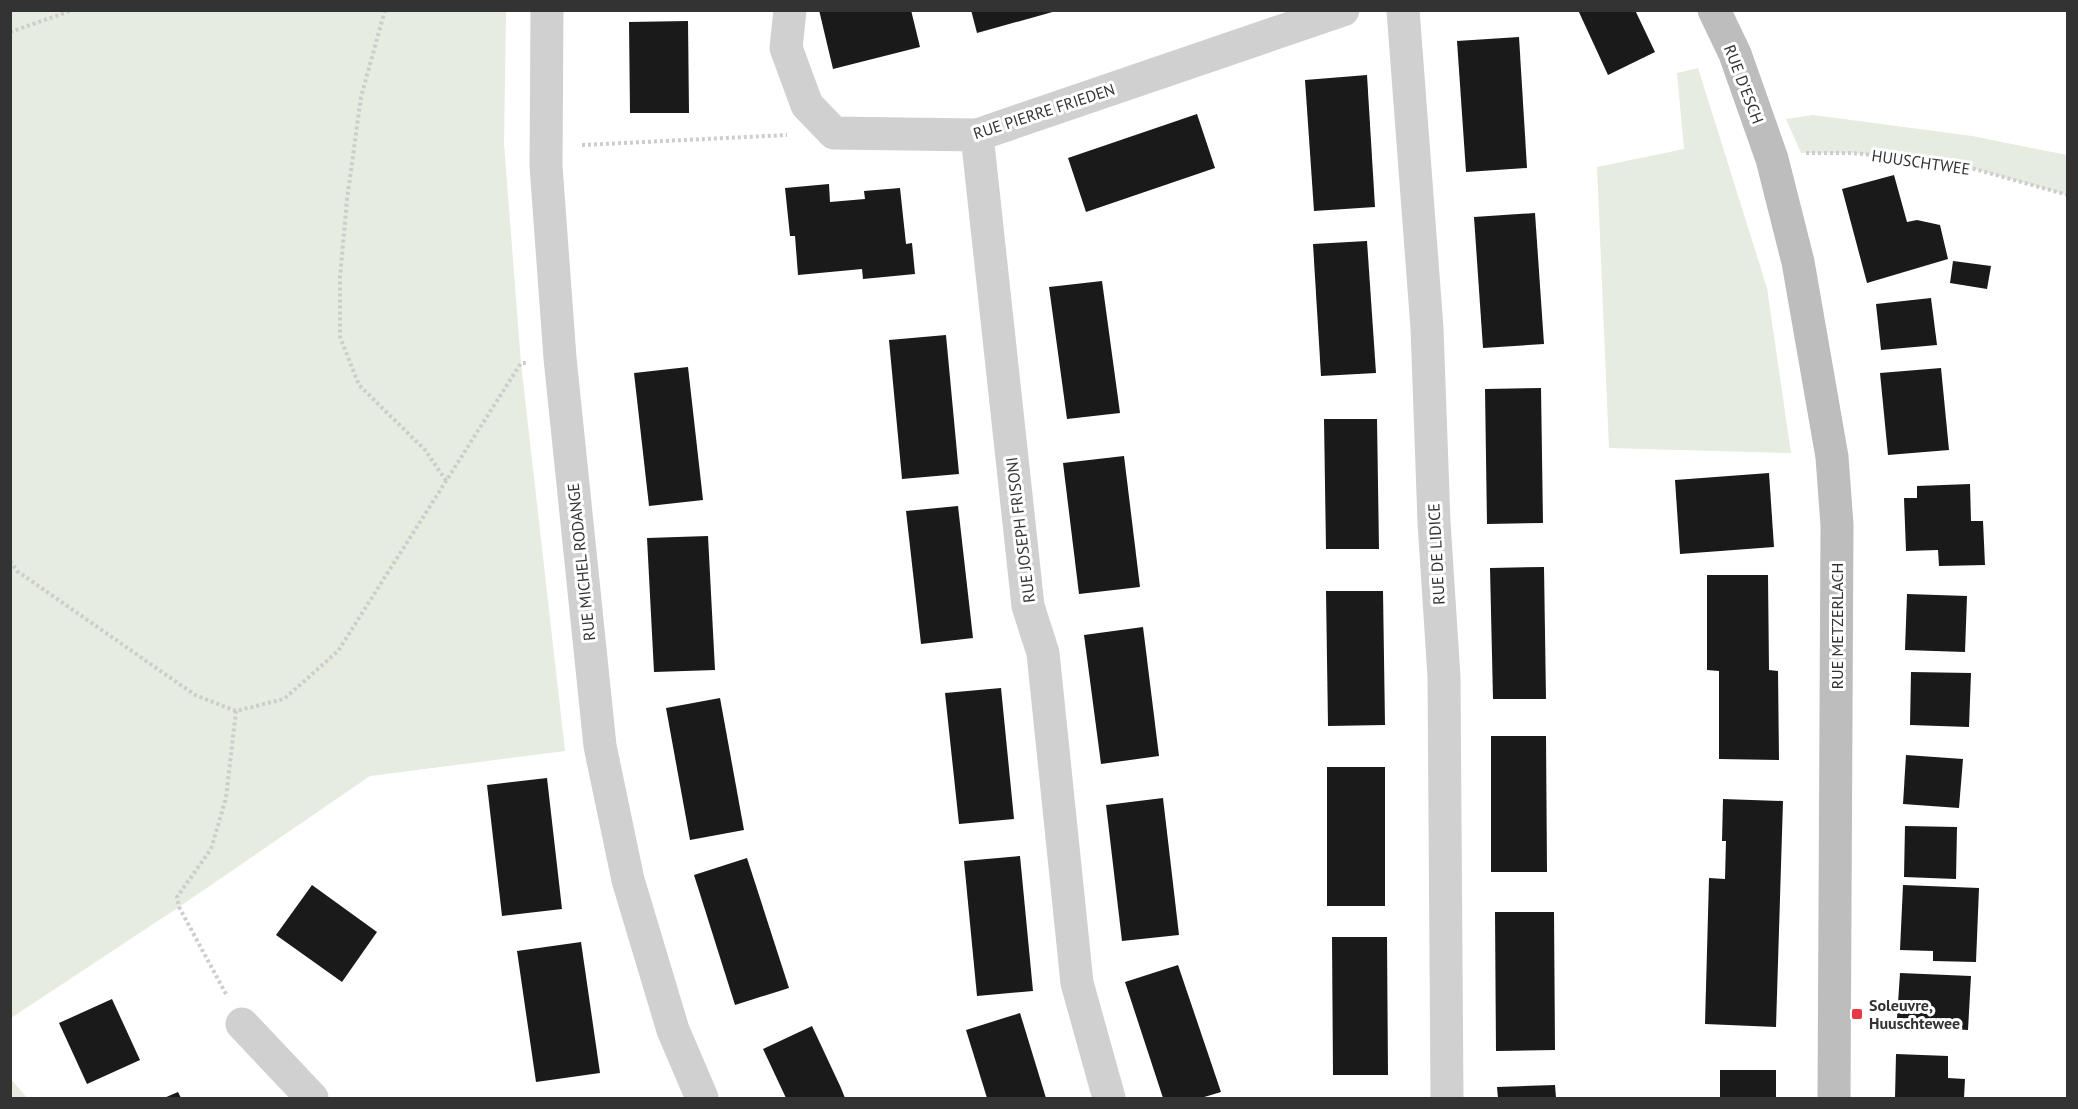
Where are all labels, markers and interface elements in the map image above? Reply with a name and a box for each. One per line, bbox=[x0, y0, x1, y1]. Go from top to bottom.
street label: RUE D'ESCH bbox=[1720, 42, 1768, 126]
street label: RUE PIERRE FRIEDEN bbox=[971, 79, 1117, 143]
street label: HUUSCHTWEE bbox=[1870, 145, 1972, 179]
street label: RUE JOSEPH FRISONI bbox=[1001, 456, 1039, 604]
street label: RUE MICHEL RODANGE bbox=[563, 482, 599, 642]
street label: RUE DE LIDICE bbox=[1423, 503, 1449, 605]
street label: RUE METZERLACH bbox=[1827, 563, 1847, 689]
place label: Soleuvre, Huuschtewee bbox=[1869, 995, 1960, 1033]
marker: Soleuvre, Huuschtewee bbox=[1850, 1007, 1864, 1021]

